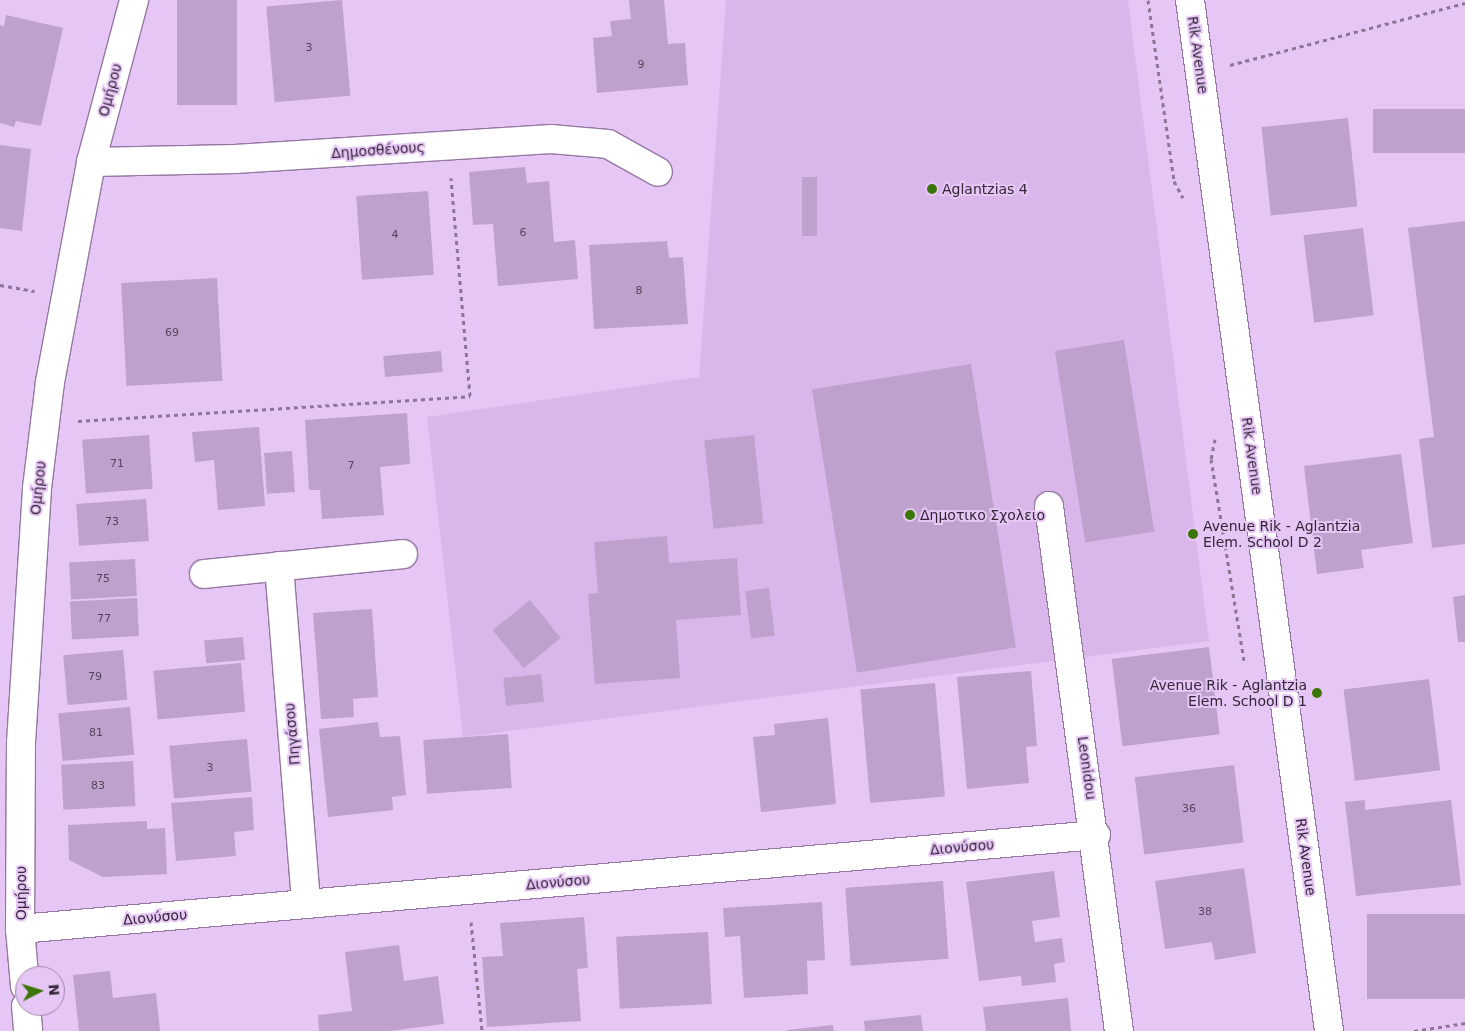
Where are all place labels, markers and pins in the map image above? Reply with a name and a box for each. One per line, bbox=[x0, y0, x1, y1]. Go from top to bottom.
place label: Aglantzias 4 bbox=[942, 181, 1028, 197]
marker: Aglantzias 4 bbox=[926, 183, 938, 195]
place label: Δημοτικο Σχολειο bbox=[920, 507, 1045, 523]
marker: Δημοτικο Σχολειο bbox=[904, 509, 916, 521]
place label: Avenue Rik - Aglantzia Elem. School D 2 bbox=[1203, 518, 1360, 550]
marker: Avenue Rik - Aglantzia Elem. School D 2 bbox=[1187, 528, 1199, 540]
place label: Avenue Rik - Aglantzia Elem. School D 1 bbox=[1150, 677, 1307, 710]
marker: Avenue Rik - Aglantzia Elem. School D 1 bbox=[1311, 687, 1323, 699]

